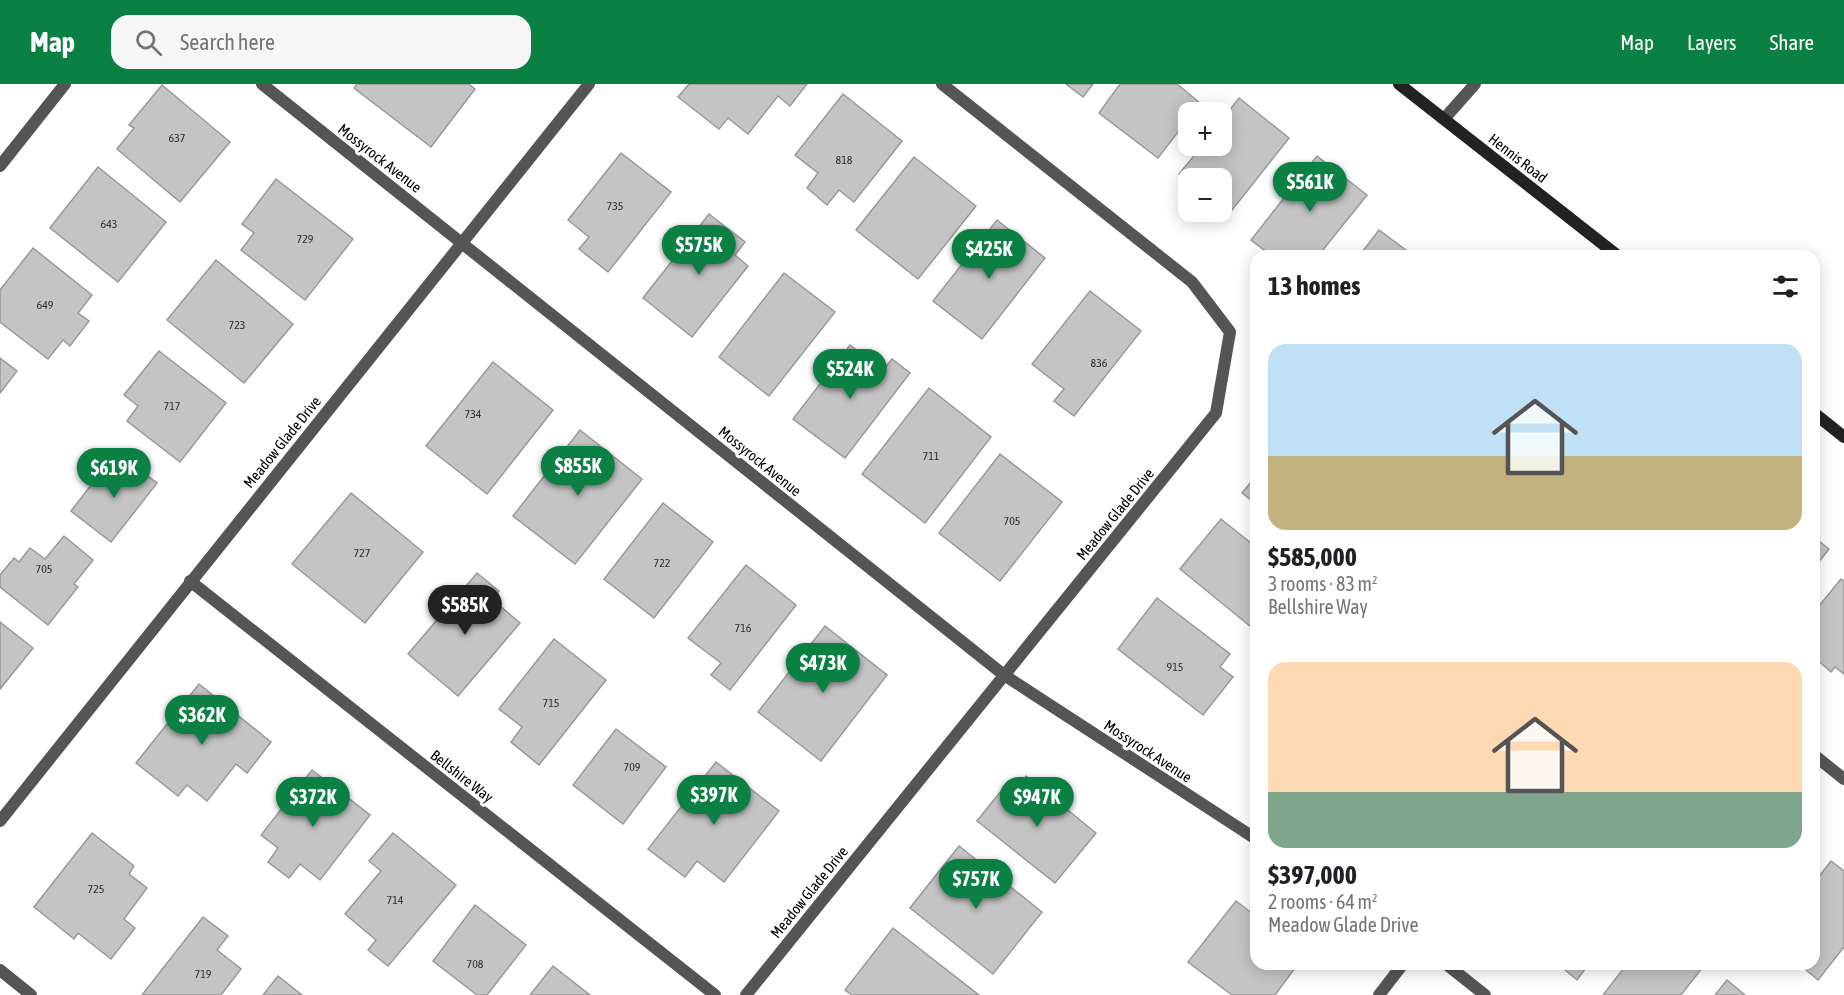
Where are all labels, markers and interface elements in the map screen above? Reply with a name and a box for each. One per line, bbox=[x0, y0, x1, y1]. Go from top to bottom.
search box bbox=[111, 15, 531, 69]
text: Map bbox=[30, 26, 75, 58]
icon: search bbox=[132, 26, 165, 59]
text: Search here bbox=[180, 29, 275, 55]
text: Map bbox=[1620, 30, 1654, 54]
text: Layers bbox=[1687, 30, 1737, 54]
text: Share bbox=[1770, 30, 1814, 54]
map controls bbox=[1178, 102, 1232, 222]
button: + bbox=[1178, 102, 1232, 156]
street label: Mossyrock Avenue bbox=[335, 120, 425, 196]
street label: Hennis Road bbox=[1485, 130, 1551, 186]
house number: 637 bbox=[169, 131, 186, 145]
house number: 818 bbox=[836, 153, 853, 167]
pin: $561K bbox=[1268, 162, 1352, 213]
button: − bbox=[1178, 168, 1232, 222]
text: $561K bbox=[1287, 170, 1333, 193]
house number: 735 bbox=[607, 199, 623, 213]
house number: 643 bbox=[101, 217, 117, 231]
pin: $575K bbox=[657, 225, 741, 276]
pin: $425K bbox=[947, 229, 1031, 280]
house number: 729 bbox=[297, 232, 314, 246]
text: $575K bbox=[676, 233, 722, 256]
text: $425K bbox=[966, 237, 1012, 260]
icon: filters bbox=[1769, 270, 1802, 303]
text: 13 homes bbox=[1268, 271, 1361, 301]
house number: 649 bbox=[37, 298, 54, 312]
house number: 723 bbox=[229, 318, 245, 332]
pin: $524K bbox=[808, 349, 892, 400]
house number: 836 bbox=[1091, 356, 1108, 370]
text: $524K bbox=[827, 357, 873, 380]
icon: home bbox=[1481, 383, 1589, 491]
street label: Meadow Glade Drive bbox=[240, 393, 324, 491]
house number: 717 bbox=[164, 399, 181, 413]
house number: 734 bbox=[465, 407, 482, 421]
street label: Mossyrock Avenue bbox=[715, 423, 805, 500]
pin: $855K bbox=[536, 446, 620, 497]
pin: $619K bbox=[72, 448, 156, 499]
house number: 711 bbox=[923, 449, 940, 463]
text: $855K bbox=[555, 454, 601, 477]
text: $619K bbox=[91, 456, 137, 479]
street label: Meadow Glade Drive bbox=[1073, 465, 1157, 563]
house number: 705 bbox=[1004, 514, 1020, 528]
text: $585,000 bbox=[1268, 542, 1357, 572]
house number: 727 bbox=[354, 546, 371, 560]
house number: 722 bbox=[654, 556, 670, 570]
house number: 705 bbox=[36, 562, 52, 576]
text: 3 rooms · 83 m² bbox=[1268, 572, 1378, 595]
pin: $585K bbox=[423, 585, 507, 636]
text: $585K bbox=[442, 593, 488, 616]
text: Bellshire Way bbox=[1268, 595, 1368, 618]
house number: 716 bbox=[735, 621, 752, 635]
pin: $473K bbox=[781, 643, 865, 694]
text: $473K bbox=[800, 651, 846, 674]
house number: 915 bbox=[1167, 660, 1183, 674]
pin: $362K bbox=[160, 695, 244, 746]
house number: 715 bbox=[543, 696, 559, 710]
icon: home bbox=[1481, 701, 1589, 809]
text: $362K bbox=[179, 703, 225, 726]
street label: Mossyrock Avenue bbox=[1101, 716, 1195, 786]
street label: Bellshire Way bbox=[427, 746, 497, 806]
house number: 709 bbox=[624, 760, 641, 774]
pin: $397K bbox=[672, 775, 756, 826]
pin: $372K bbox=[271, 777, 355, 828]
pin: $947K bbox=[995, 777, 1079, 828]
text: $397K bbox=[691, 783, 737, 806]
text: $372K bbox=[290, 785, 336, 808]
text: $947K bbox=[1014, 785, 1060, 808]
street label: Meadow Glade Drive bbox=[767, 843, 851, 941]
pin: $757K bbox=[934, 859, 1018, 910]
text: $397,000 bbox=[1268, 860, 1357, 890]
text: $757K bbox=[953, 867, 999, 890]
house number: 725 bbox=[88, 882, 104, 896]
text: 2 rooms · 64 m² bbox=[1268, 890, 1378, 913]
house number: 714 bbox=[387, 893, 404, 907]
text: Meadow Glade Drive bbox=[1268, 913, 1418, 936]
house number: 708 bbox=[467, 957, 484, 971]
house number: 719 bbox=[195, 967, 212, 981]

